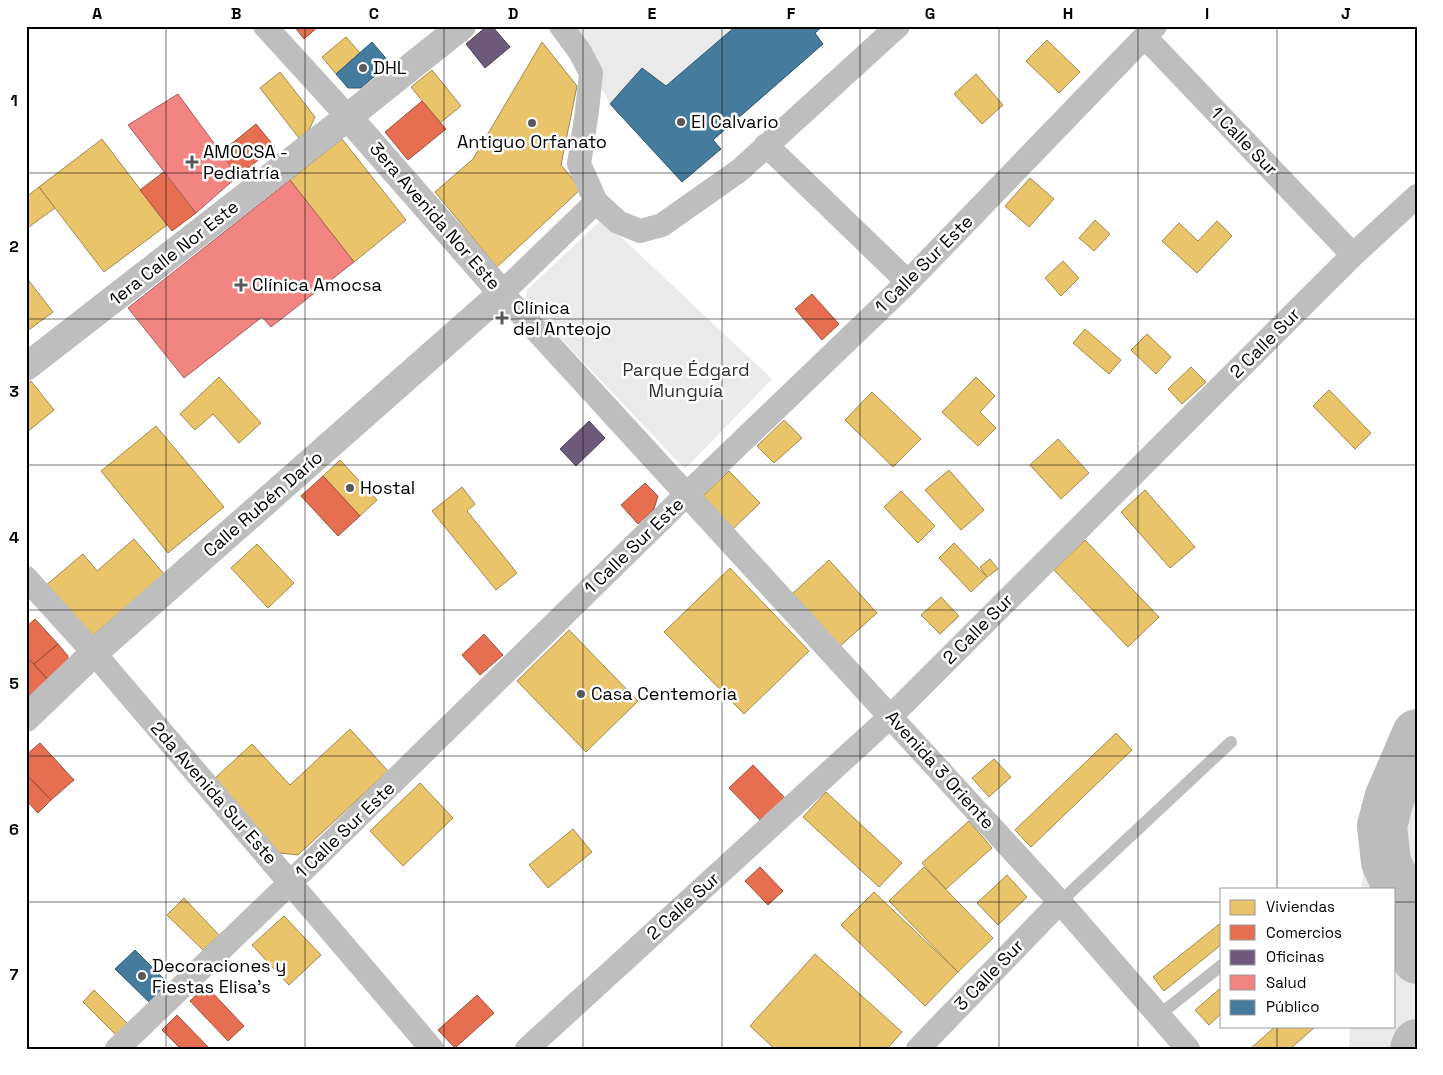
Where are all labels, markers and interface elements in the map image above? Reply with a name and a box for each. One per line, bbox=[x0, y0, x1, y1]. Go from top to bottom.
text: A bbox=[92, 3, 102, 24]
text: B bbox=[231, 3, 241, 24]
text: C bbox=[369, 3, 379, 24]
text: D bbox=[508, 3, 518, 24]
text: E bbox=[648, 3, 657, 24]
text: F bbox=[787, 3, 796, 24]
text: G bbox=[925, 3, 935, 24]
text: H bbox=[1063, 3, 1073, 24]
text: I bbox=[1205, 3, 1209, 24]
text: J bbox=[1341, 3, 1351, 24]
place label: DHL bbox=[373, 56, 407, 79]
marker: DHL bbox=[357, 62, 369, 74]
text: 1 bbox=[10, 90, 18, 111]
street label: 1 Calle Sur bbox=[1206, 101, 1283, 180]
place label: El Calvario bbox=[691, 110, 779, 133]
marker: El Calvario bbox=[675, 116, 687, 128]
marker: Antiguo Orfanato bbox=[526, 117, 538, 129]
place label: Antiguo Orfanato bbox=[457, 130, 607, 153]
street label: 3era Avenida Nor Este bbox=[365, 137, 506, 294]
place label: AMOCSA - Pediatría bbox=[203, 140, 288, 184]
marker: AMOCSA - Pediatría bbox=[185, 155, 199, 169]
street label: 1era Calle Nor Este bbox=[104, 195, 243, 310]
street label: 1 Calle Sur Este bbox=[870, 210, 978, 318]
text: 2 bbox=[9, 236, 19, 257]
place label: Clínica Amocsa bbox=[252, 273, 382, 296]
marker: Clínica Amocsa bbox=[234, 278, 248, 292]
place label: Clínica del Anteojo bbox=[513, 296, 611, 340]
street label: 2 Calle Sur bbox=[1225, 302, 1305, 383]
marker: Clínica del Anteojo bbox=[495, 311, 509, 325]
park label: Parque Édgard Munguía bbox=[623, 358, 750, 402]
text: 3 bbox=[9, 381, 19, 402]
street label: Calle Rubén Darío bbox=[198, 445, 327, 562]
place label: Hostal bbox=[360, 476, 415, 499]
marker: Hostal bbox=[344, 482, 356, 494]
street label: 1 Calle Sur Este bbox=[579, 492, 688, 599]
text: 4 bbox=[9, 527, 19, 548]
street label: 2 Calle Sur bbox=[938, 588, 1018, 669]
text: 5 bbox=[9, 673, 19, 694]
place label: Casa Centemoria bbox=[591, 682, 737, 705]
marker: Casa Centemoria bbox=[575, 688, 587, 700]
street label: Avenida 3 Oriente bbox=[881, 706, 1000, 834]
street label: 2da Avenida Sur Este bbox=[146, 717, 283, 869]
street label: 1 Calle Sur Este bbox=[290, 776, 399, 883]
text: 6 bbox=[9, 819, 19, 840]
street label: 2 Calle Sur bbox=[641, 867, 724, 944]
legend bbox=[1220, 888, 1396, 1028]
text: Viviendas bbox=[1266, 897, 1335, 916]
text: Comercios bbox=[1266, 923, 1342, 942]
street label: 3 Calle Sur bbox=[949, 934, 1028, 1015]
text: Oficinas bbox=[1266, 947, 1324, 966]
place label: Decoraciones y Fiestas Elisa's bbox=[152, 954, 286, 998]
text: 7 bbox=[10, 964, 19, 985]
marker: Decoraciones y Fiestas Elisa's bbox=[136, 970, 148, 982]
text: Salud bbox=[1266, 973, 1306, 992]
text: Público bbox=[1266, 997, 1319, 1016]

